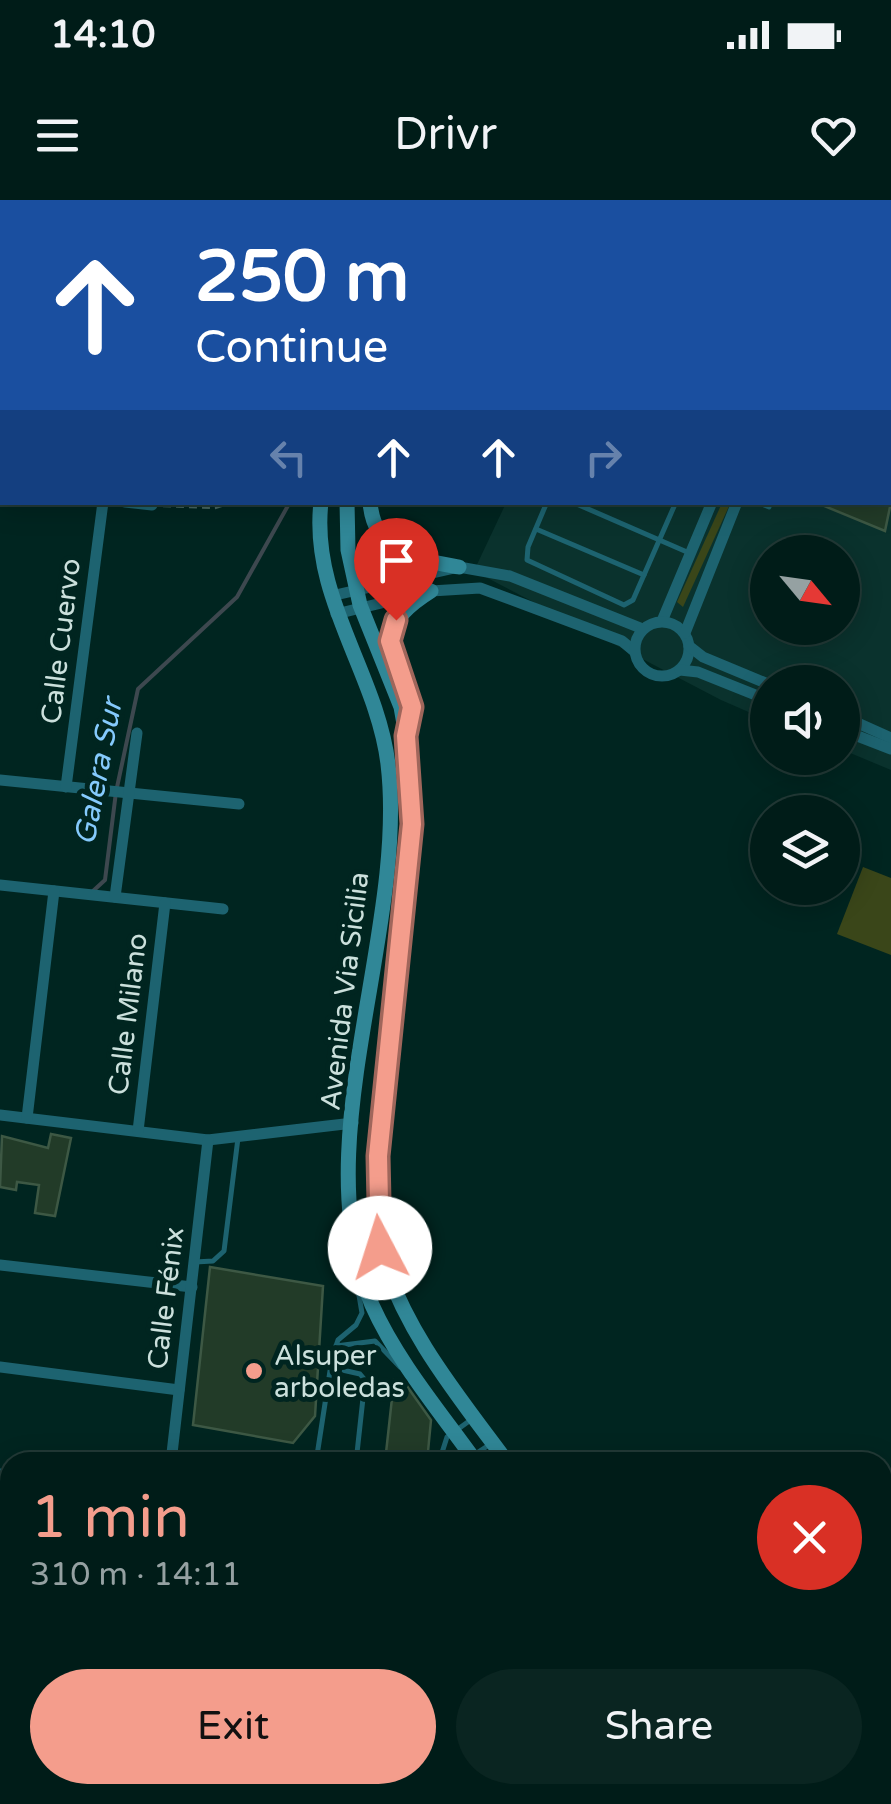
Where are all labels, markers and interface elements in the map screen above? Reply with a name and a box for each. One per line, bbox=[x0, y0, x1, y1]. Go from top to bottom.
text: 14:10 bbox=[50, 12, 155, 58]
icon: menu bbox=[30, 108, 85, 163]
text: Drivr bbox=[394, 108, 497, 162]
icon: heart bbox=[806, 108, 861, 163]
text: 250 m bbox=[195, 236, 409, 320]
icon: ahead bbox=[30, 240, 160, 370]
text: Continue bbox=[195, 321, 388, 375]
icon: left bbox=[261, 430, 316, 485]
icon: ahead bbox=[366, 430, 421, 485]
icon: ahead bbox=[471, 430, 526, 485]
icon: right bbox=[576, 430, 631, 485]
pin bbox=[354, 518, 439, 621]
icon: arrive bbox=[369, 533, 424, 588]
north arrow bbox=[750, 535, 860, 645]
map controls bbox=[750, 535, 860, 905]
street label: Calle Cuervo bbox=[34, 556, 88, 726]
button: sound bbox=[750, 665, 860, 775]
water label: Galera Sur bbox=[66, 692, 131, 848]
button: layers bbox=[750, 795, 860, 905]
street label: Avenida Via Sicilia bbox=[314, 870, 376, 1112]
street label: Calle Milano bbox=[101, 931, 155, 1097]
position arrow bbox=[328, 1196, 432, 1300]
street label: Calle Fénix bbox=[140, 1225, 192, 1371]
place label: Alsuper arboledas bbox=[274, 1339, 405, 1405]
marker: Alsuper arboledas bbox=[243, 1360, 265, 1382]
text: 1 min bbox=[30, 1482, 190, 1554]
button: close bbox=[757, 1485, 862, 1590]
text: 310 m · 14:11 bbox=[30, 1556, 242, 1594]
button: Exit bbox=[30, 1669, 436, 1784]
button: Share bbox=[456, 1669, 862, 1784]

